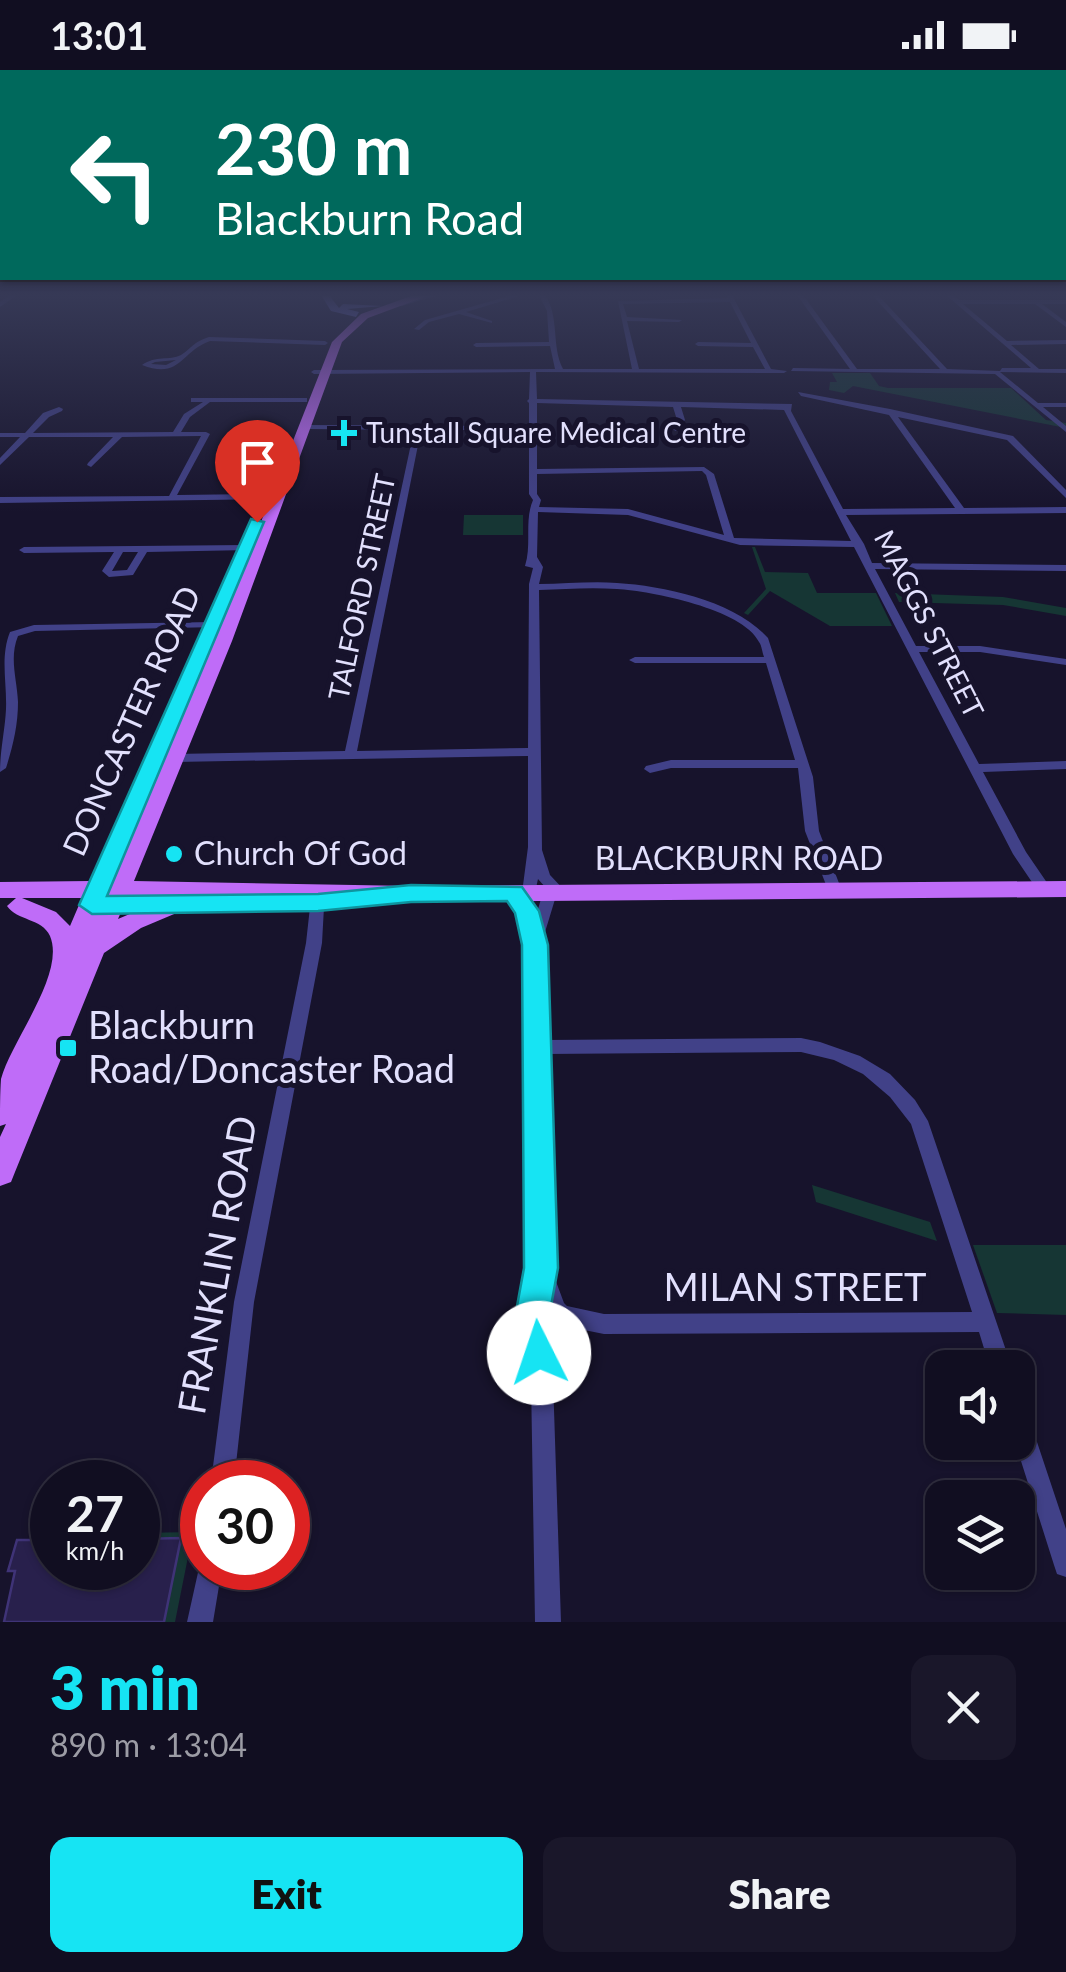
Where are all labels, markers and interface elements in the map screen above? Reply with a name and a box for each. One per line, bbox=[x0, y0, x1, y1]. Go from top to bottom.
text: 13:01 bbox=[50, 12, 148, 58]
text: 230 m bbox=[215, 106, 412, 190]
icon: left bbox=[50, 110, 180, 240]
text: Blackburn Road bbox=[215, 191, 524, 245]
place label: Tunstall Square Medical Centre bbox=[366, 415, 746, 449]
pin bbox=[215, 420, 300, 523]
marker: Tunstall Square Medical Centre bbox=[331, 420, 357, 446]
icon: arrive bbox=[230, 435, 285, 490]
street label: TALFORD STREET bbox=[320, 470, 402, 703]
street label: MAGGS STREET bbox=[868, 524, 992, 723]
street label: DONCASTER ROAD bbox=[54, 579, 208, 861]
place label: Church Of God bbox=[194, 833, 407, 872]
street label: BLACKBURN ROAD bbox=[595, 838, 883, 877]
marker: Church Of God bbox=[163, 843, 185, 865]
place label: Blackburn Road/Doncaster Road bbox=[88, 1001, 455, 1091]
marker: Blackburn Road/Doncaster Road bbox=[57, 1037, 79, 1059]
street label: FRANKLIN ROAD bbox=[167, 1112, 265, 1417]
street label: MILAN STREET bbox=[663, 1263, 927, 1309]
position arrow bbox=[487, 1301, 591, 1405]
map controls bbox=[925, 1350, 1035, 1590]
button: sound bbox=[925, 1350, 1035, 1460]
speed limit sign: 30 bbox=[180, 1460, 310, 1590]
button: layers bbox=[925, 1480, 1035, 1590]
text: 27 bbox=[66, 1483, 124, 1543]
text: km/h bbox=[66, 1535, 124, 1565]
text: 3 min bbox=[50, 1651, 200, 1723]
button: close bbox=[911, 1655, 1016, 1760]
text: 890 m · 13:04 bbox=[50, 1725, 247, 1764]
button: Exit bbox=[50, 1837, 523, 1952]
button: Share bbox=[543, 1837, 1016, 1952]

